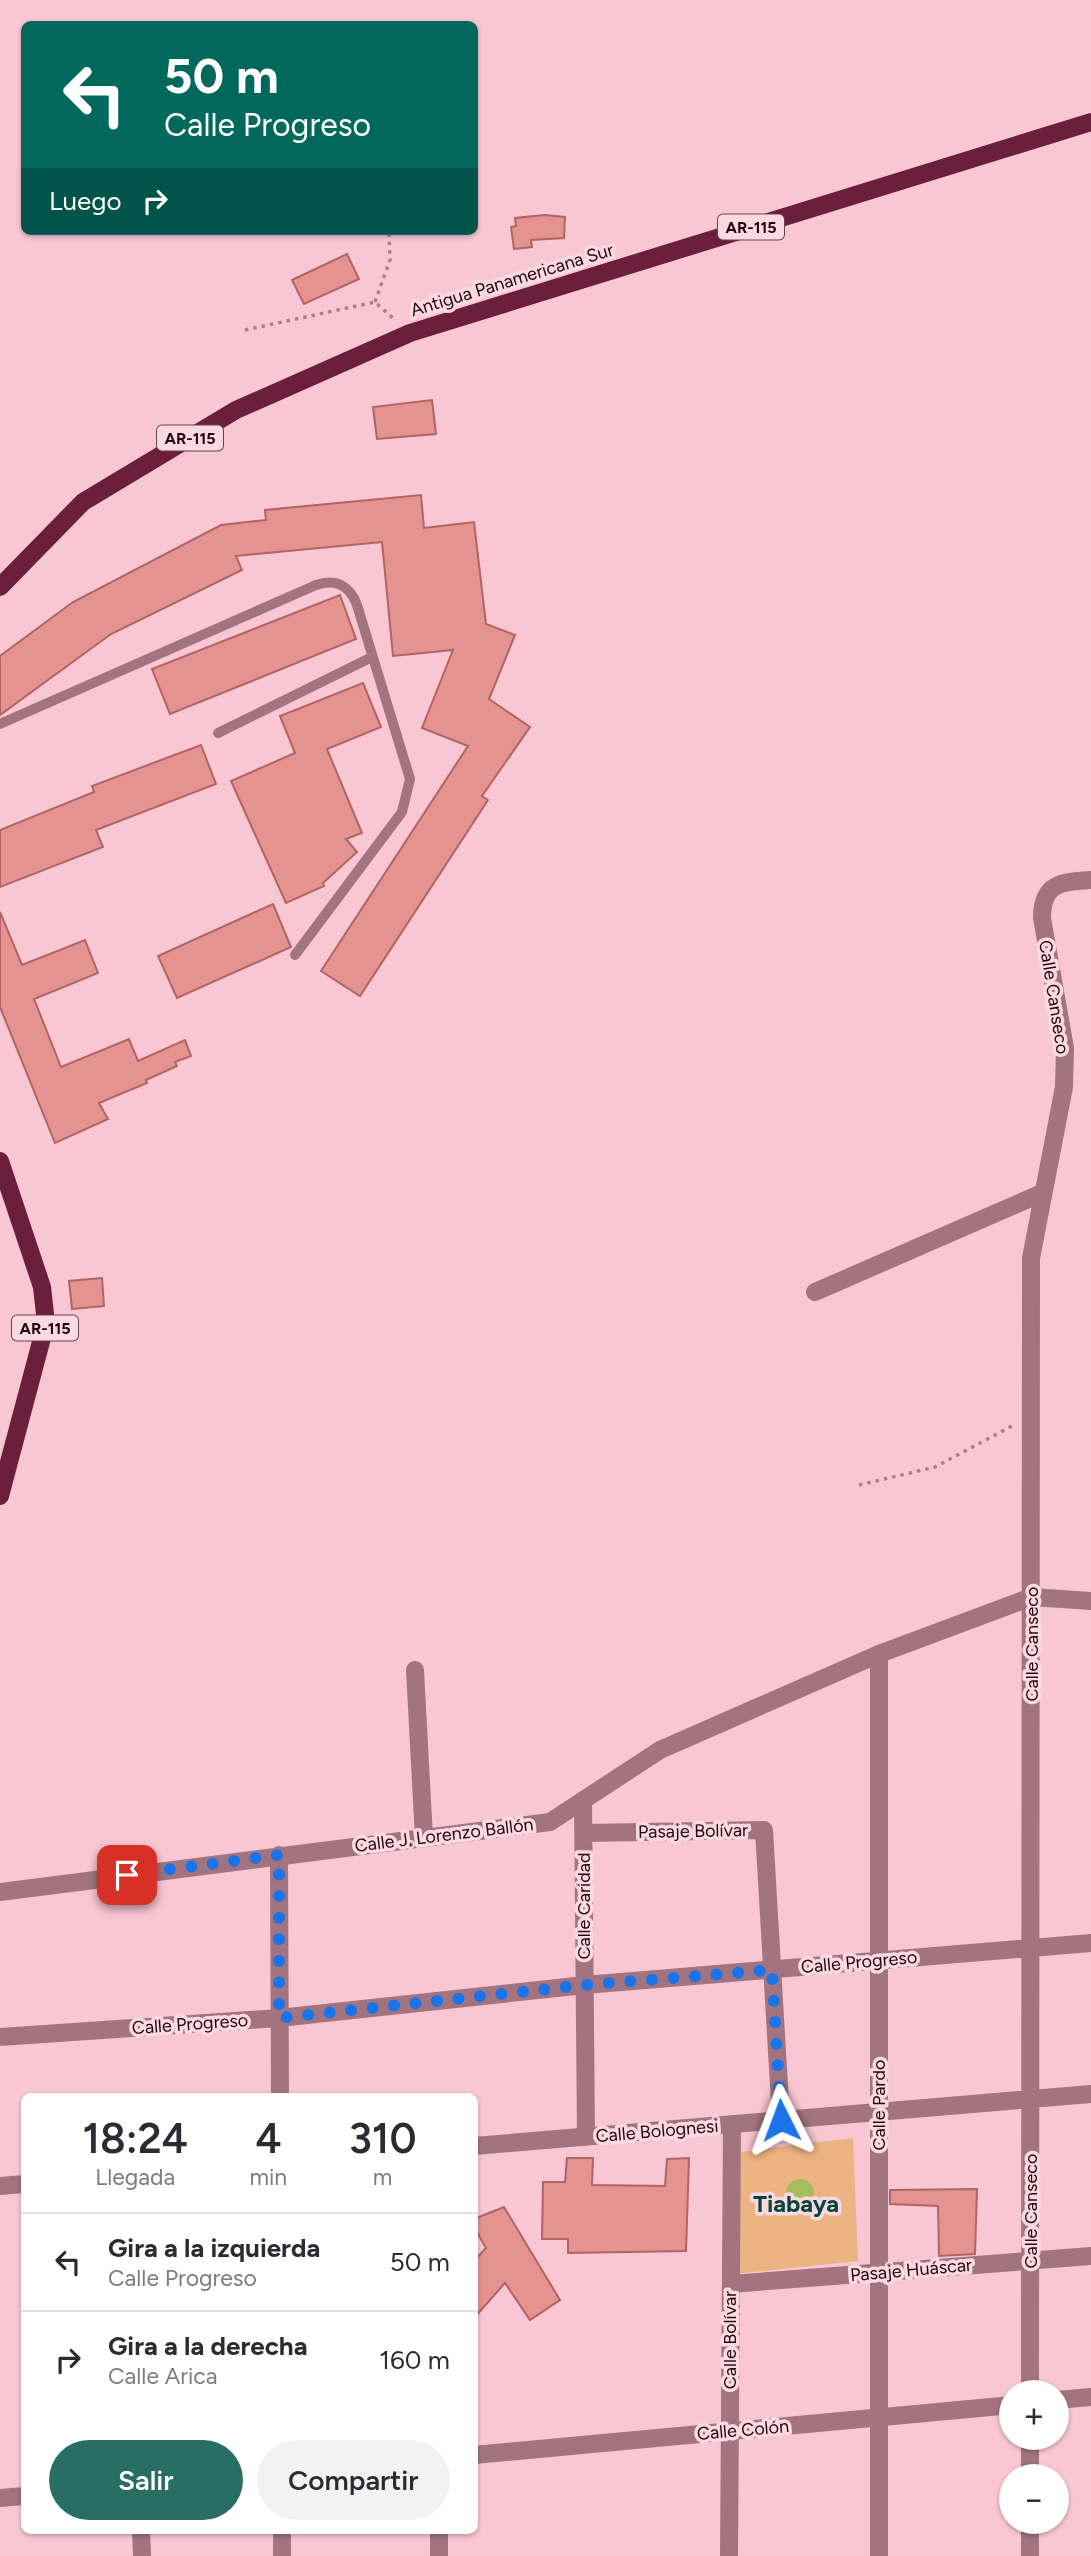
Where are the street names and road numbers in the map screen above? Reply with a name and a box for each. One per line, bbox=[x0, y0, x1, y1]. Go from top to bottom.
road number: AR-115 bbox=[718, 215, 784, 240]
street label: Antigua Panamericana Sur bbox=[408, 239, 616, 321]
road number: AR-115 bbox=[157, 426, 223, 450]
street label: Calle Canseco bbox=[1034, 939, 1074, 1055]
road number: AR-115 bbox=[12, 1316, 78, 1340]
street label: Calle Canseco bbox=[1021, 1587, 1043, 1701]
street label: Calle J. Lorenzo Ballón bbox=[353, 1813, 535, 1857]
street label: Pasaje Bolívar bbox=[638, 1819, 748, 1843]
street label: Calle Caridad bbox=[573, 1852, 595, 1960]
street label: Calle Progreso bbox=[800, 1946, 918, 1978]
street label: Calle Progreso bbox=[131, 2009, 249, 2039]
street label: Calle Pardo bbox=[868, 2060, 890, 2150]
street label: Calle Bolognesi bbox=[595, 2115, 719, 2147]
street label: Calle Canseco bbox=[1020, 2154, 1042, 2268]
street label: Pasaje Huáscar bbox=[849, 2254, 973, 2286]
street label: Calle Bolívar bbox=[719, 2291, 741, 2389]
street label: Calle Colón bbox=[696, 2415, 790, 2445]

